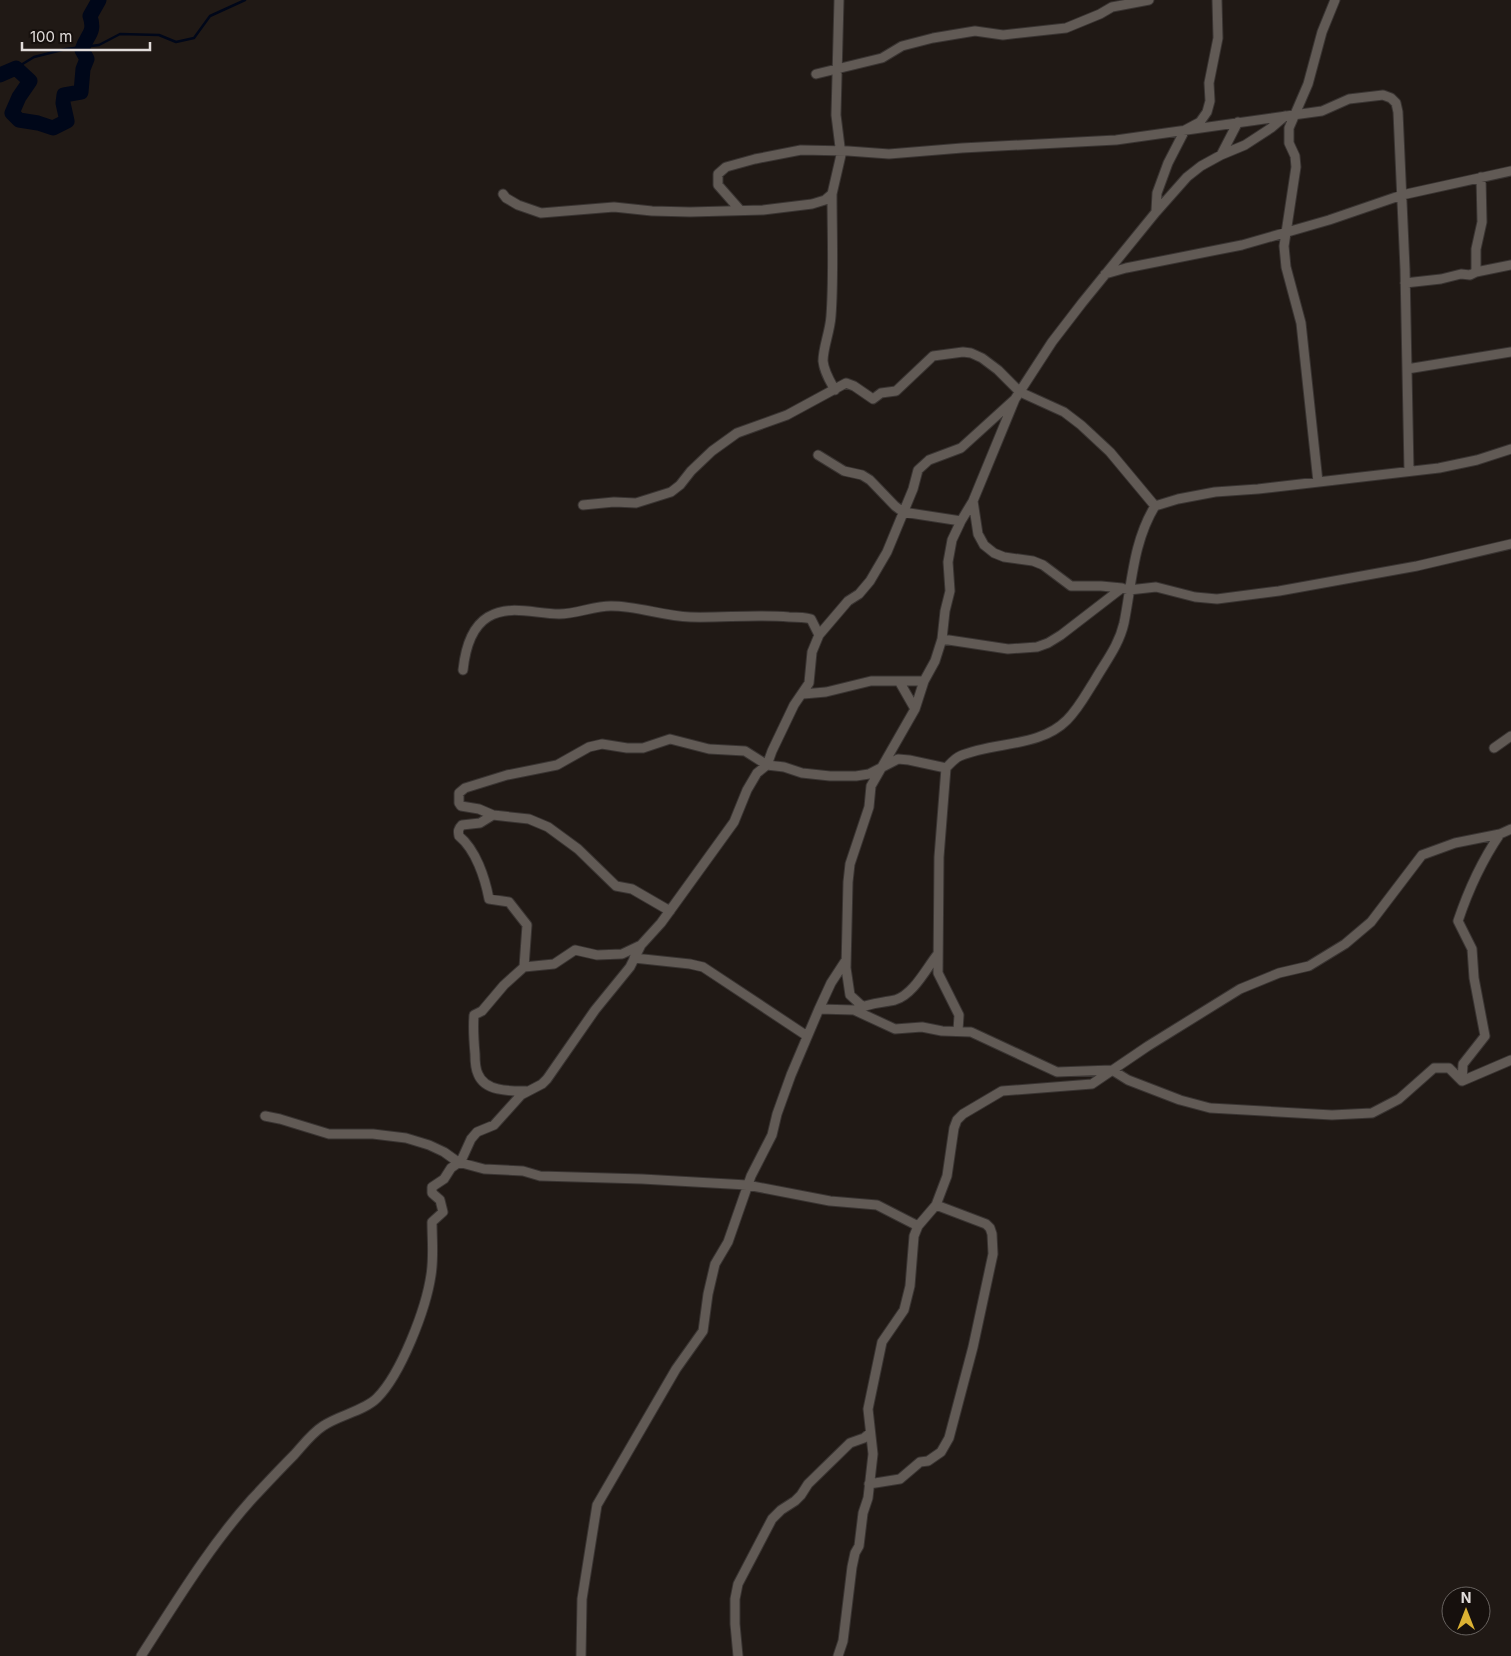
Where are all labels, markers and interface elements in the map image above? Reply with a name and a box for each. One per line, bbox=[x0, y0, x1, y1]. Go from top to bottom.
scale bar bbox=[22, 20, 150, 52]
text: 100 m bbox=[30, 27, 72, 46]
north arrow bbox=[1441, 1586, 1491, 1636]
text: N bbox=[1461, 1589, 1471, 1606]

